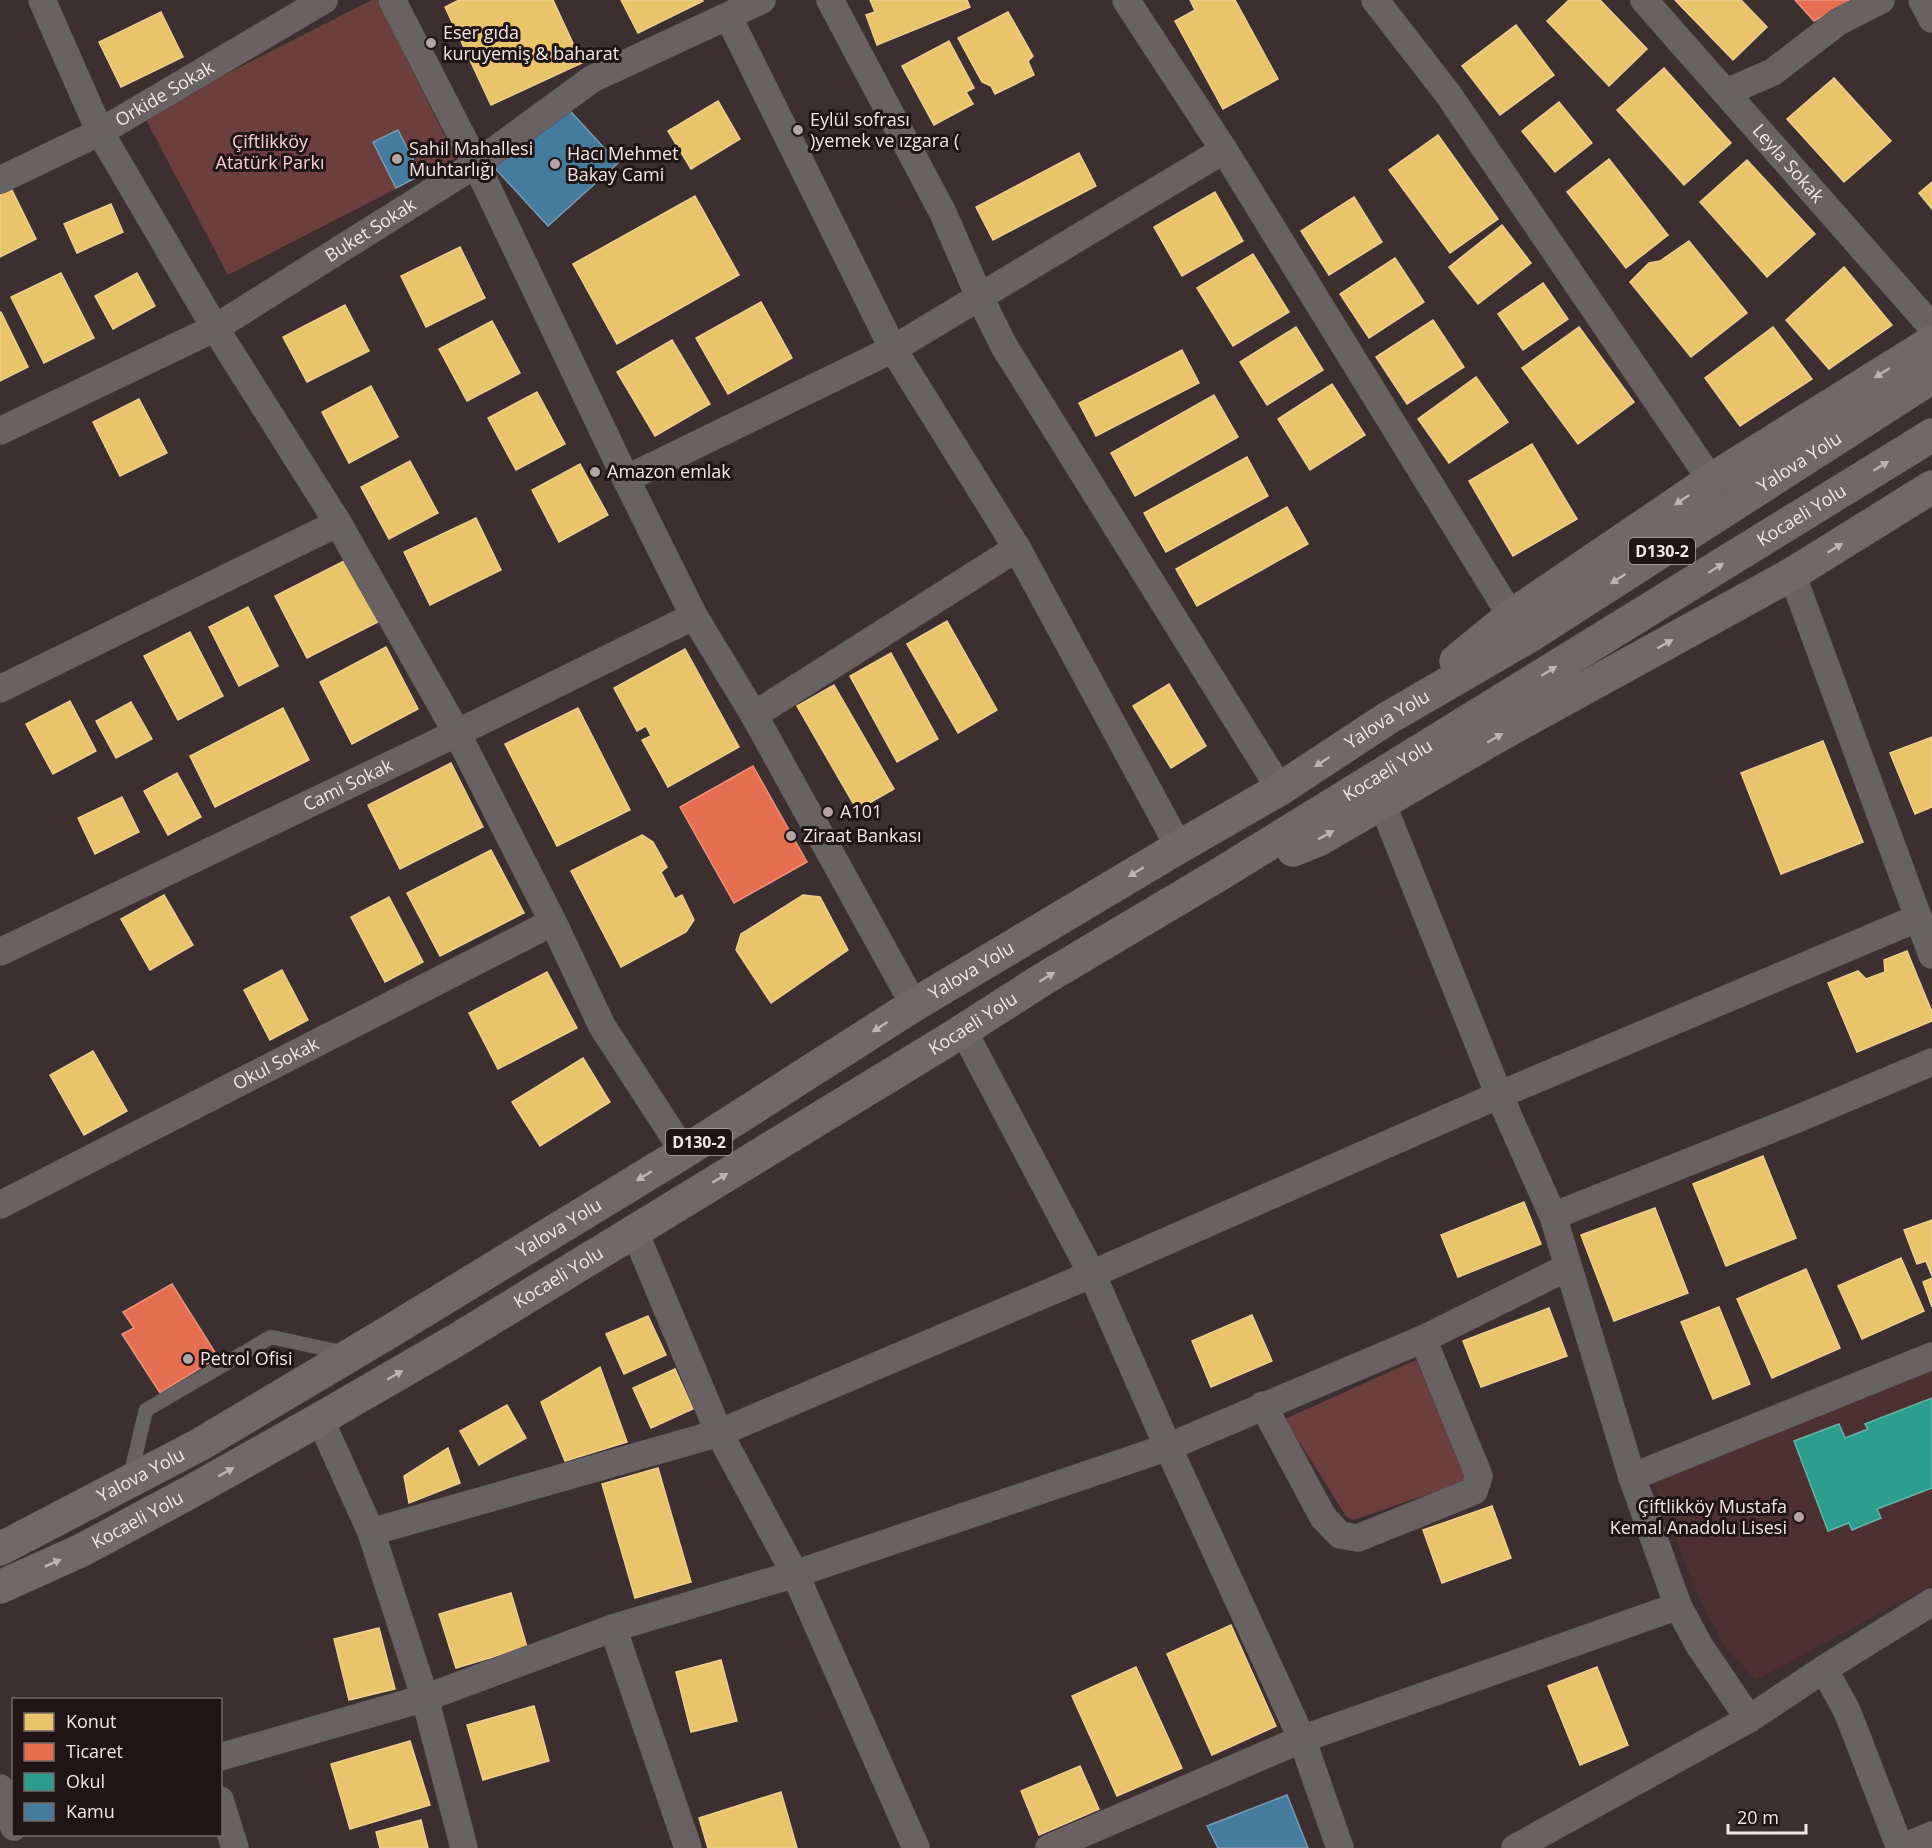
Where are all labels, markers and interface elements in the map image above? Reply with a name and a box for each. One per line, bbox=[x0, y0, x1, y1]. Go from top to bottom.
place label: Eser gıda kuruyemiş & baharat bbox=[443, 20, 619, 65]
marker: Eser gıda kuruyemiş & baharat bbox=[424, 36, 438, 50]
street label: Orkide Sokak bbox=[110, 54, 218, 132]
place label: Eylül sofrası )yemek ve ızgara ( bbox=[810, 107, 959, 152]
street label: Leyla Sokak bbox=[1748, 118, 1830, 208]
marker: Eylül sofrası )yemek ve ızgara ( bbox=[791, 123, 805, 137]
park label: Çiftlikköy Atatürk Parkı bbox=[216, 129, 324, 174]
place label: Sahil Mahallesi Muhtarlığı bbox=[409, 136, 533, 181]
place label: Hacı Mehmet Bakay Cami bbox=[567, 141, 679, 186]
marker: Sahil Mahallesi Muhtarlığı bbox=[390, 152, 404, 166]
marker: Hacı Mehmet Bakay Cami bbox=[548, 157, 562, 171]
street label: Buket Sokak bbox=[320, 192, 420, 267]
one-way arrow bbox=[1874, 368, 1890, 379]
street label: Yalova Yolu bbox=[1752, 425, 1846, 497]
place label: Amazon emlak bbox=[607, 459, 731, 483]
one-way arrow bbox=[1873, 460, 1890, 471]
marker: Amazon emlak bbox=[588, 465, 602, 479]
street label: Kocaeli̇ Yolu bbox=[1752, 478, 1850, 551]
one-way arrow bbox=[1674, 494, 1690, 505]
road number: D130-2 bbox=[1629, 538, 1695, 564]
one-way arrow bbox=[1827, 542, 1843, 553]
one-way arrow bbox=[1708, 563, 1724, 574]
one-way arrow bbox=[1610, 574, 1626, 585]
one-way arrow bbox=[1657, 639, 1674, 649]
one-way arrow bbox=[1541, 665, 1558, 676]
street label: Yalova Yolu bbox=[1340, 683, 1434, 754]
street label: Kocaeli̇ Yolu bbox=[1338, 733, 1437, 806]
one-way arrow bbox=[1487, 733, 1504, 743]
street label: Cami Sokak bbox=[299, 752, 397, 816]
one-way arrow bbox=[1314, 756, 1330, 767]
place label: A101 bbox=[840, 799, 882, 823]
marker: A101 bbox=[821, 805, 835, 819]
place label: Ziraat Bankası bbox=[803, 823, 922, 847]
marker: Ziraat Bankası bbox=[784, 829, 798, 843]
one-way arrow bbox=[1317, 830, 1334, 840]
one-way arrow bbox=[1128, 867, 1144, 878]
street label: Yalova Yolu bbox=[924, 935, 1018, 1005]
one-way arrow bbox=[1039, 971, 1055, 982]
street label: Kocaeli̇ Yolu bbox=[924, 986, 1022, 1060]
one-way arrow bbox=[871, 1022, 888, 1033]
street label: Okul Sokak bbox=[228, 1031, 323, 1095]
road number: D130-2 bbox=[666, 1129, 732, 1155]
one-way arrow bbox=[636, 1171, 652, 1182]
one-way arrow bbox=[712, 1172, 728, 1183]
street label: Yalova Yolu bbox=[512, 1192, 606, 1262]
street label: Kocaeli̇ Yolu bbox=[509, 1240, 607, 1313]
place label: Petrol Ofisi bbox=[200, 1346, 292, 1370]
marker: Petrol Ofisi bbox=[181, 1352, 195, 1366]
one-way arrow bbox=[387, 1370, 403, 1381]
street label: Yalova Yolu bbox=[92, 1442, 188, 1507]
one-way arrow bbox=[218, 1467, 235, 1477]
street label: Kocaeli̇ Yolu bbox=[87, 1485, 187, 1554]
place label: Çiftlikköy Mustafa Kemal Anadolu Lisesi bbox=[1610, 1494, 1787, 1539]
marker: Çiftlikköy Mustafa Kemal Anadolu Lisesi bbox=[1792, 1510, 1806, 1524]
one-way arrow bbox=[45, 1558, 62, 1567]
legend bbox=[12, 1698, 222, 1836]
text: Konut bbox=[66, 1709, 116, 1733]
text: Ticaret bbox=[66, 1739, 123, 1763]
text: Okul bbox=[66, 1769, 105, 1793]
scale bar bbox=[1728, 1797, 1806, 1835]
text: Kamu bbox=[66, 1799, 115, 1823]
text: 20 m bbox=[1737, 1805, 1779, 1829]

